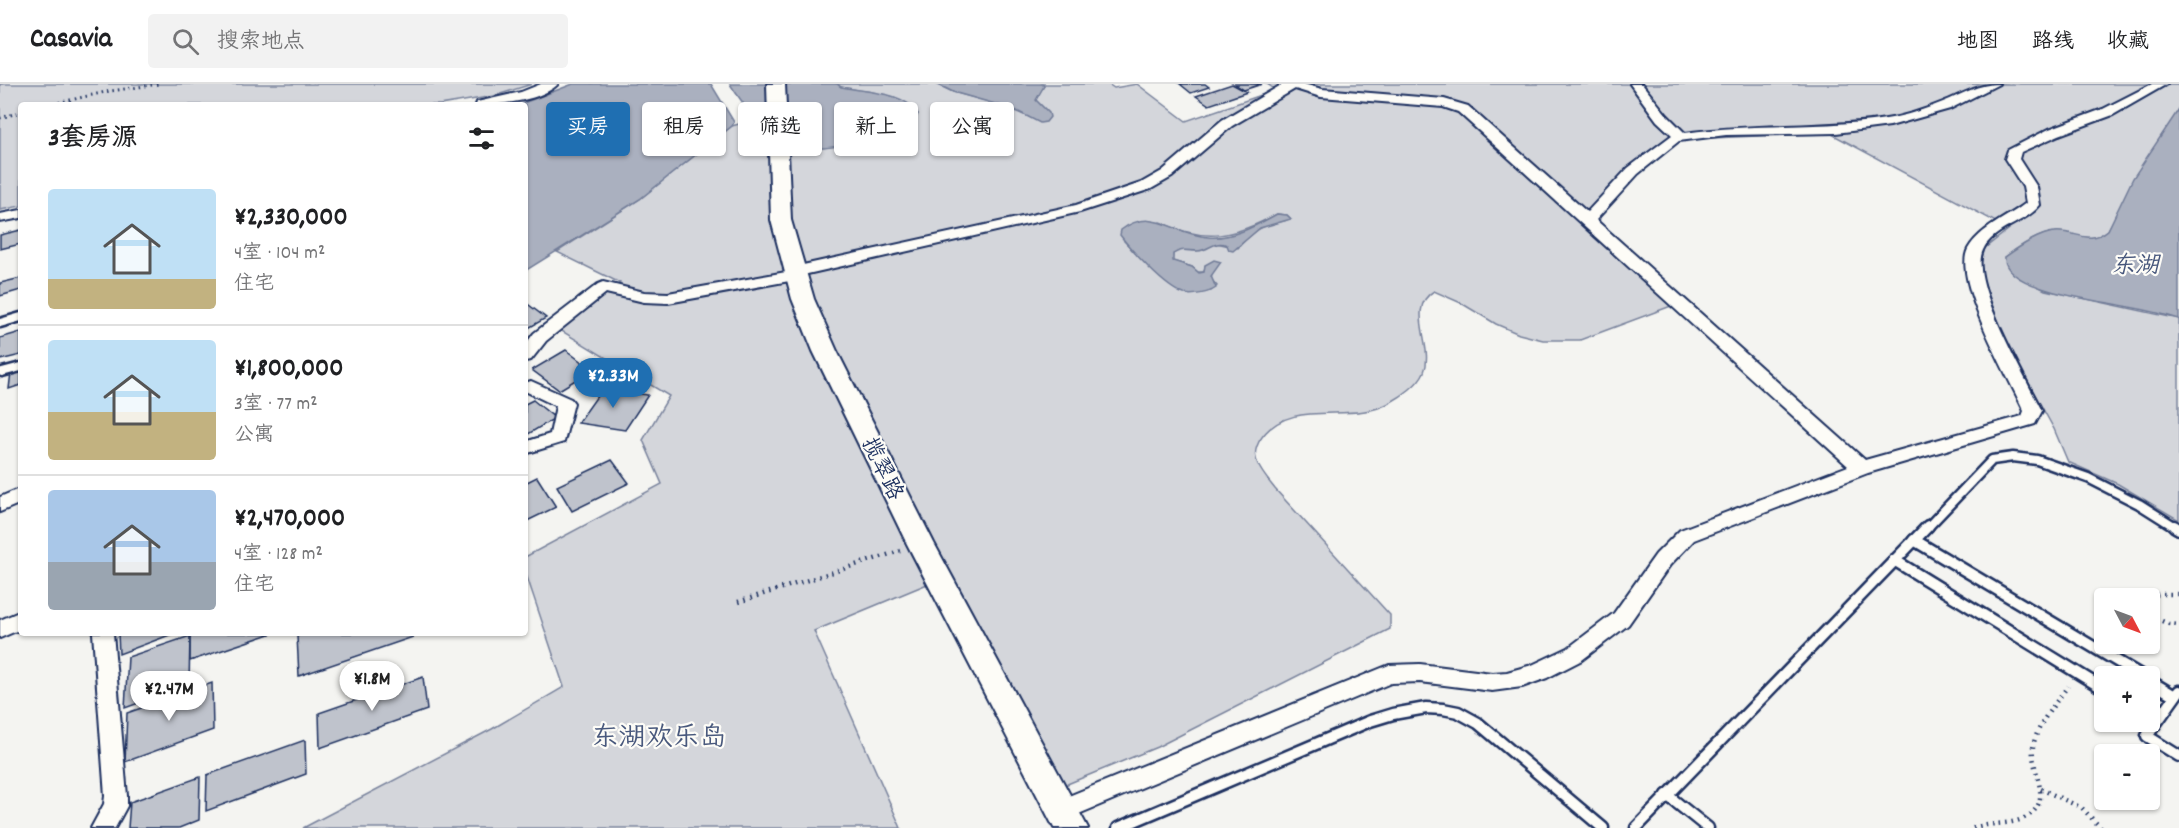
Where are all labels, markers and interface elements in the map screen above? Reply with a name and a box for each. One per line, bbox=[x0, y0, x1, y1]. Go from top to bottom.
search box bbox=[148, 14, 568, 68]
text: Casavia bbox=[30, 21, 112, 61]
icon: search bbox=[169, 25, 202, 58]
text: 搜索地点 bbox=[217, 27, 305, 58]
text: 地图 bbox=[1957, 28, 1999, 58]
text: 路线 bbox=[2032, 28, 2074, 58]
text: 收藏 bbox=[2107, 28, 2149, 58]
chip: 买房 bbox=[546, 102, 630, 156]
chip: 租房 bbox=[642, 102, 726, 156]
chip: 筛选 bbox=[738, 102, 822, 156]
chip: 新上 bbox=[834, 102, 918, 156]
chip: 公寓 bbox=[930, 102, 1014, 156]
text: 3套房源 bbox=[48, 121, 138, 158]
icon: filters bbox=[465, 122, 498, 155]
text: ¥2,330,000 bbox=[234, 200, 348, 237]
icon: home bbox=[96, 213, 168, 285]
text: 4室 · 104 m² bbox=[234, 240, 325, 268]
water label: 东湖 bbox=[2111, 250, 2162, 284]
text: 住宅 bbox=[234, 271, 274, 299]
text: ¥1,800,000 bbox=[234, 351, 343, 388]
pin: ¥2.33M bbox=[564, 358, 662, 409]
text: ¥2.33M bbox=[587, 363, 639, 391]
icon: home bbox=[96, 364, 168, 436]
text: 3室 · 77 m² bbox=[234, 391, 318, 419]
text: 公寓 bbox=[234, 422, 274, 450]
street label: 揽翠路 bbox=[852, 433, 909, 506]
text: ¥2,470,000 bbox=[234, 501, 345, 538]
icon: home bbox=[96, 514, 168, 586]
text: 4室 · 128 m² bbox=[234, 541, 323, 569]
text: 住宅 bbox=[234, 572, 274, 600]
north arrow bbox=[2094, 588, 2160, 654]
map controls bbox=[2094, 588, 2160, 810]
pin: ¥1.8M bbox=[330, 661, 414, 712]
text: ¥1.8M bbox=[353, 666, 391, 694]
button: + bbox=[2094, 666, 2160, 732]
pin: ¥2.47M bbox=[120, 671, 218, 722]
text: ¥2.47M bbox=[144, 676, 194, 704]
park label: 东湖欢乐岛 bbox=[592, 720, 727, 759]
button: − bbox=[2094, 744, 2160, 810]

